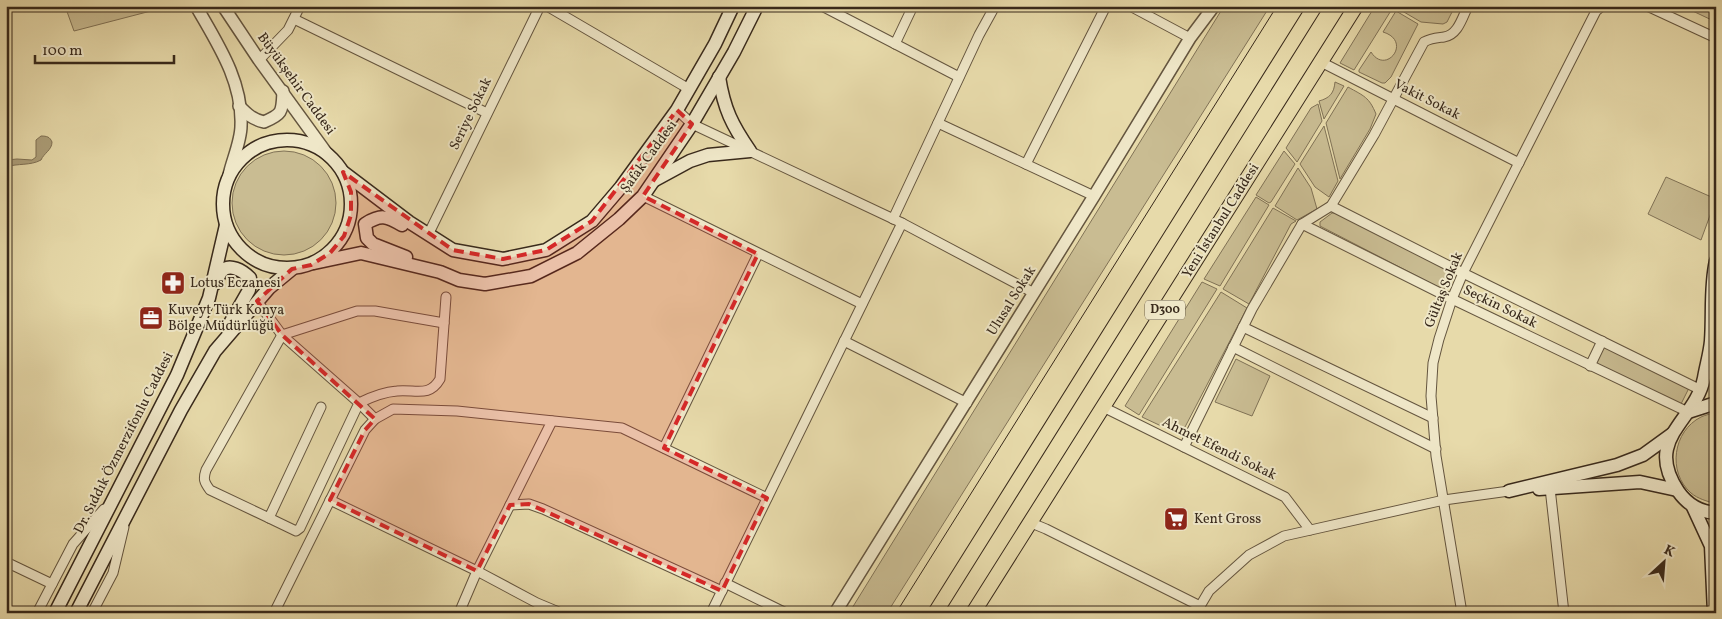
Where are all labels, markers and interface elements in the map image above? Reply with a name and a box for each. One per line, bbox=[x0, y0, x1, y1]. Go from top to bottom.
street label: Büyükşehir Caddesi bbox=[252, 29, 340, 139]
scale bar bbox=[35, 32, 174, 64]
text: 100 m bbox=[42, 41, 82, 62]
street label: Seriye Sokak bbox=[445, 74, 497, 153]
street label: Vakit Sokak bbox=[1391, 75, 1464, 125]
street label: Şafak Caddesi bbox=[616, 117, 682, 197]
street label: Yeni İstanbul Caddesi bbox=[1178, 160, 1264, 282]
street label: Gültaş Sokak bbox=[1420, 249, 1468, 331]
street label: Ulusal Sokak bbox=[983, 262, 1041, 339]
pharmacy icon: Lotus Eczanesi bbox=[160, 270, 186, 296]
place label: Lotus Eczanesi bbox=[190, 274, 281, 293]
street label: Seçkin Sokak bbox=[1460, 281, 1541, 333]
road number: D300 bbox=[1145, 300, 1185, 320]
place label: Kuveyt Türk Konya Bölge Müdürlüğü bbox=[168, 301, 284, 336]
office icon: Kuveyt Türk Konya Bölge Müdürlüğü bbox=[138, 305, 164, 331]
street label: Dr. Sıddık Özmerzifonlu Caddesi bbox=[70, 349, 178, 537]
street label: Ahmet Efendi Sokak bbox=[1159, 413, 1280, 485]
supermarket icon: Kent Gross bbox=[1163, 506, 1189, 532]
place label: Kent Gross bbox=[1194, 510, 1261, 529]
north arrow bbox=[1640, 536, 1690, 586]
text: K bbox=[1660, 541, 1678, 562]

